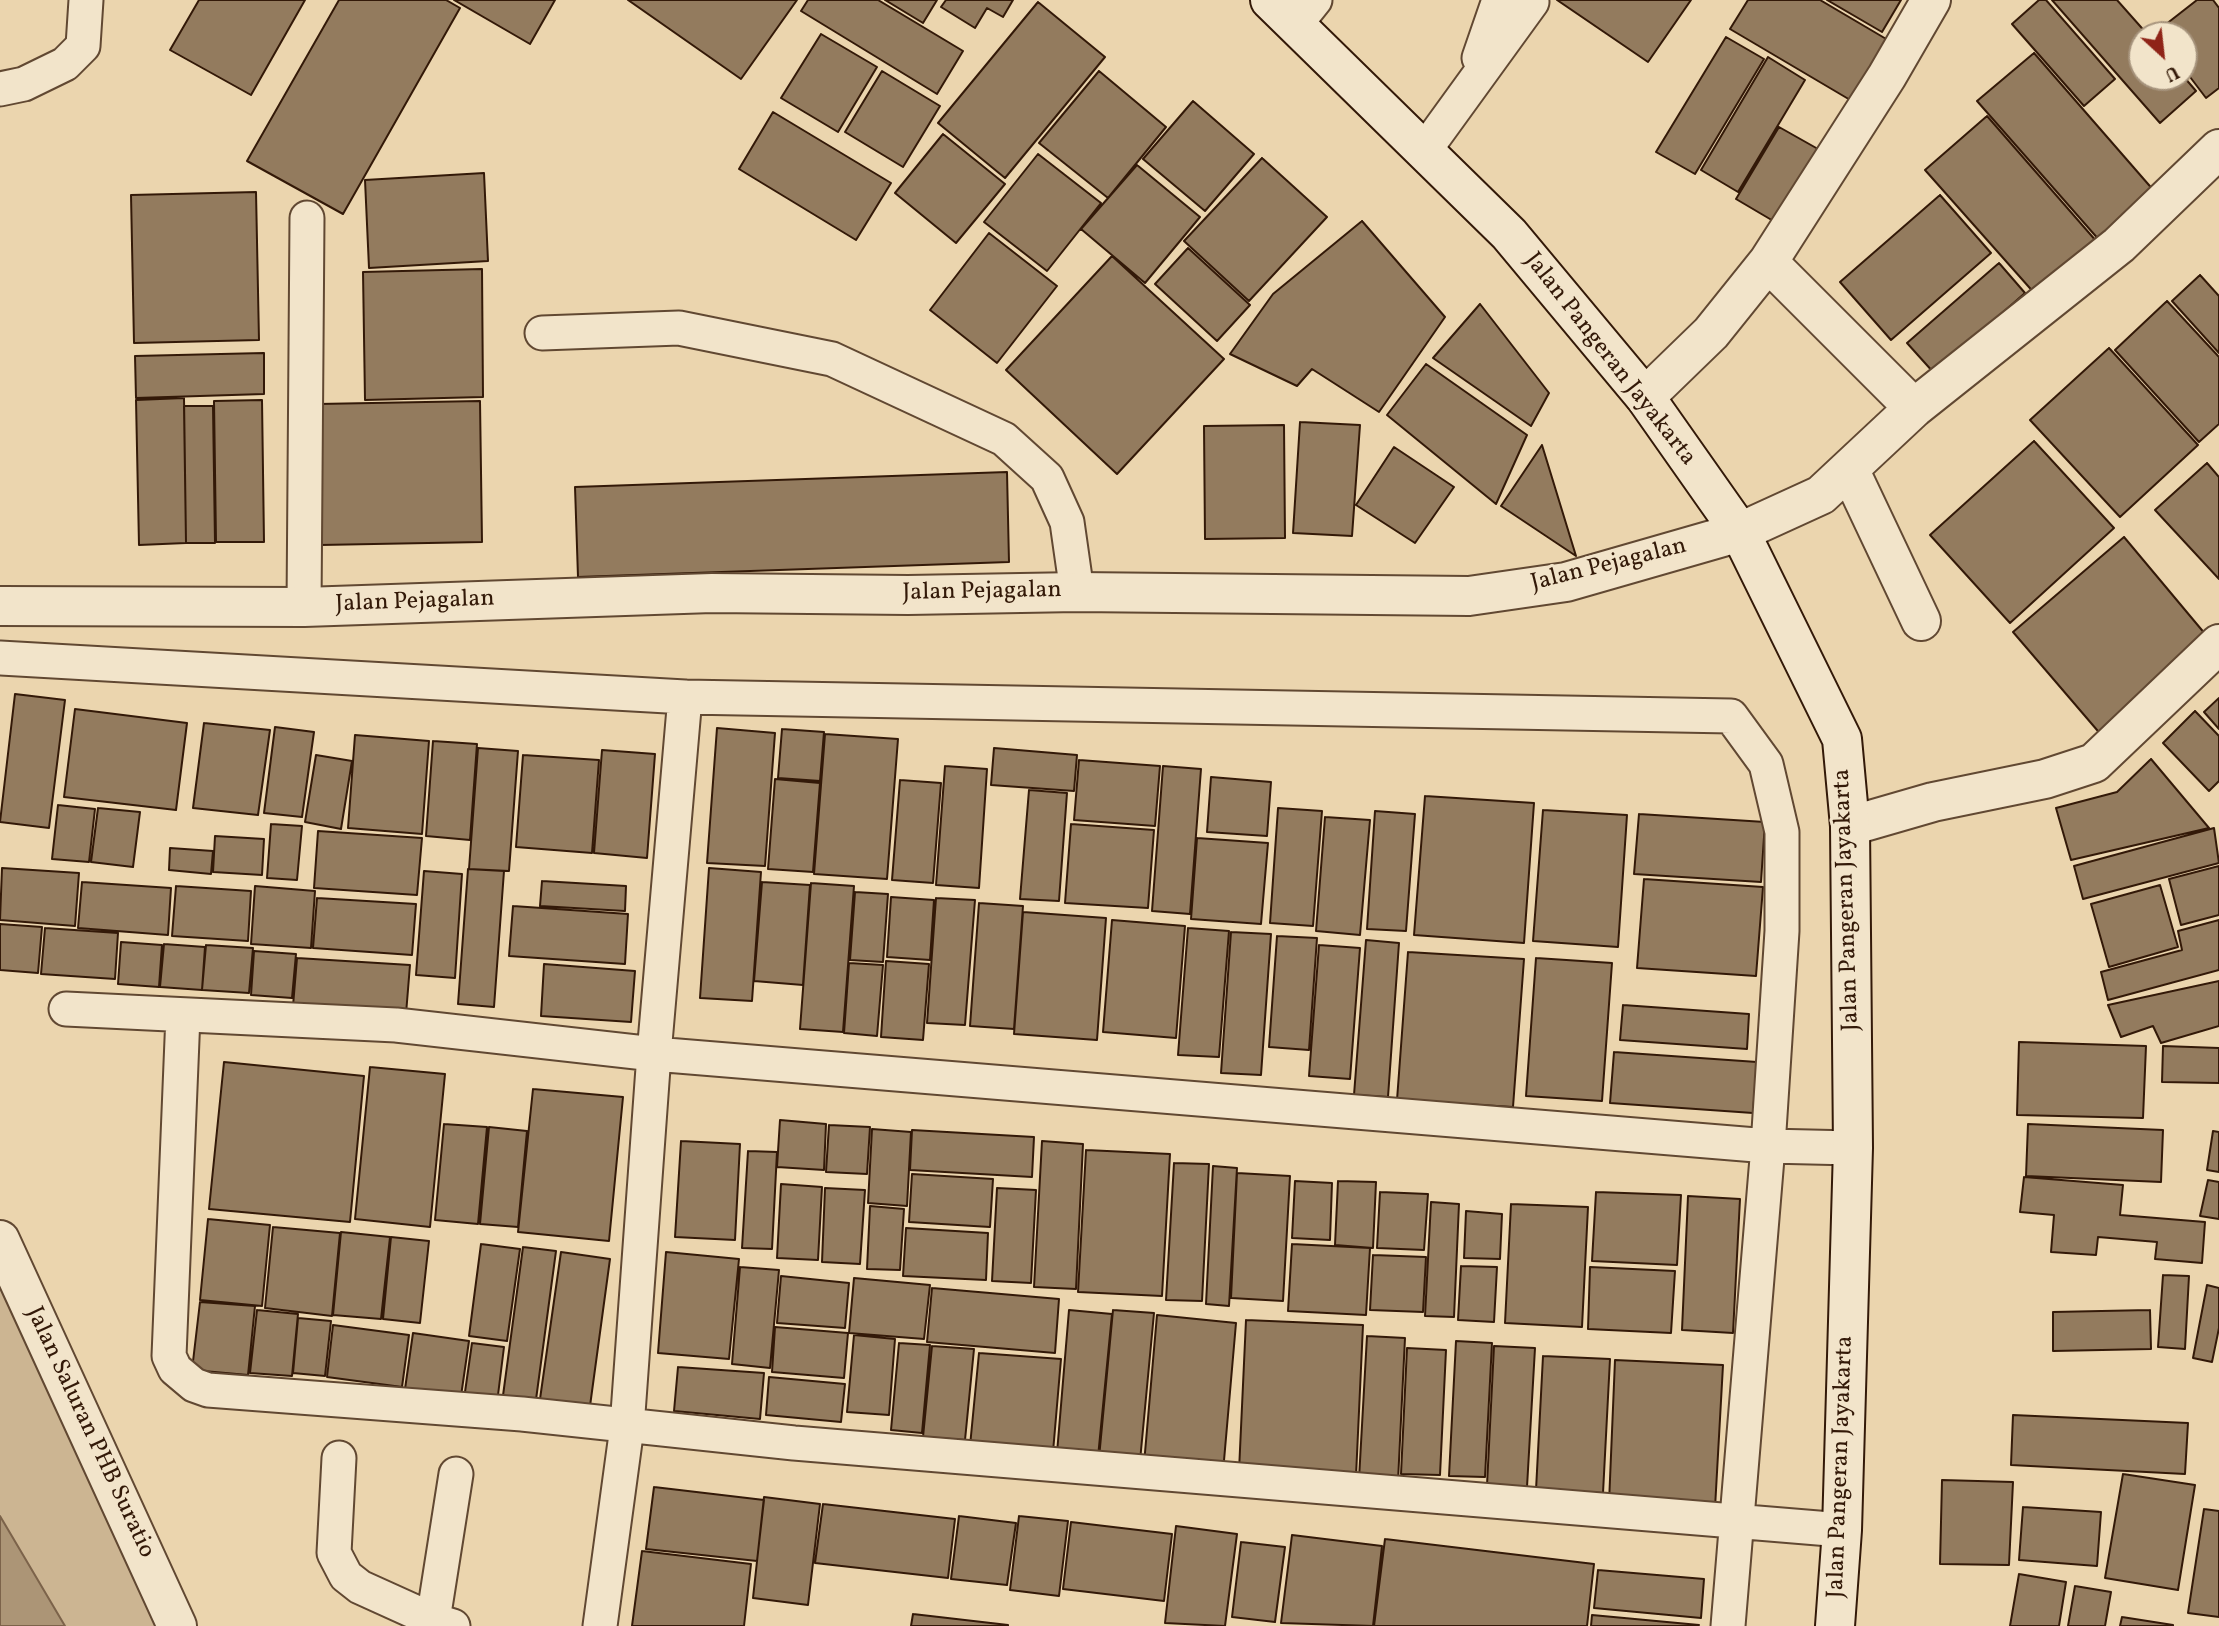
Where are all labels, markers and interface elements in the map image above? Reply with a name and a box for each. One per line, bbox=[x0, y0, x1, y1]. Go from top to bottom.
north arrow bbox=[2128, 21, 2198, 91]
text: U bbox=[2160, 58, 2183, 87]
street label: Jalan Pangeran Jayakarta bbox=[1517, 248, 1701, 472]
street label: Jalan Pejagalan bbox=[1528, 533, 1690, 599]
street label: Jalan Pejagalan bbox=[902, 577, 1062, 609]
street label: Jalan Pejagalan bbox=[335, 586, 495, 620]
street label: Jalan Pangeran Jayakarta bbox=[1829, 768, 1867, 1032]
street label: Jalan Saluran PHB Suratio bbox=[18, 1303, 160, 1563]
street label: Jalan Pangeran Jayakarta bbox=[1823, 1335, 1861, 1599]

